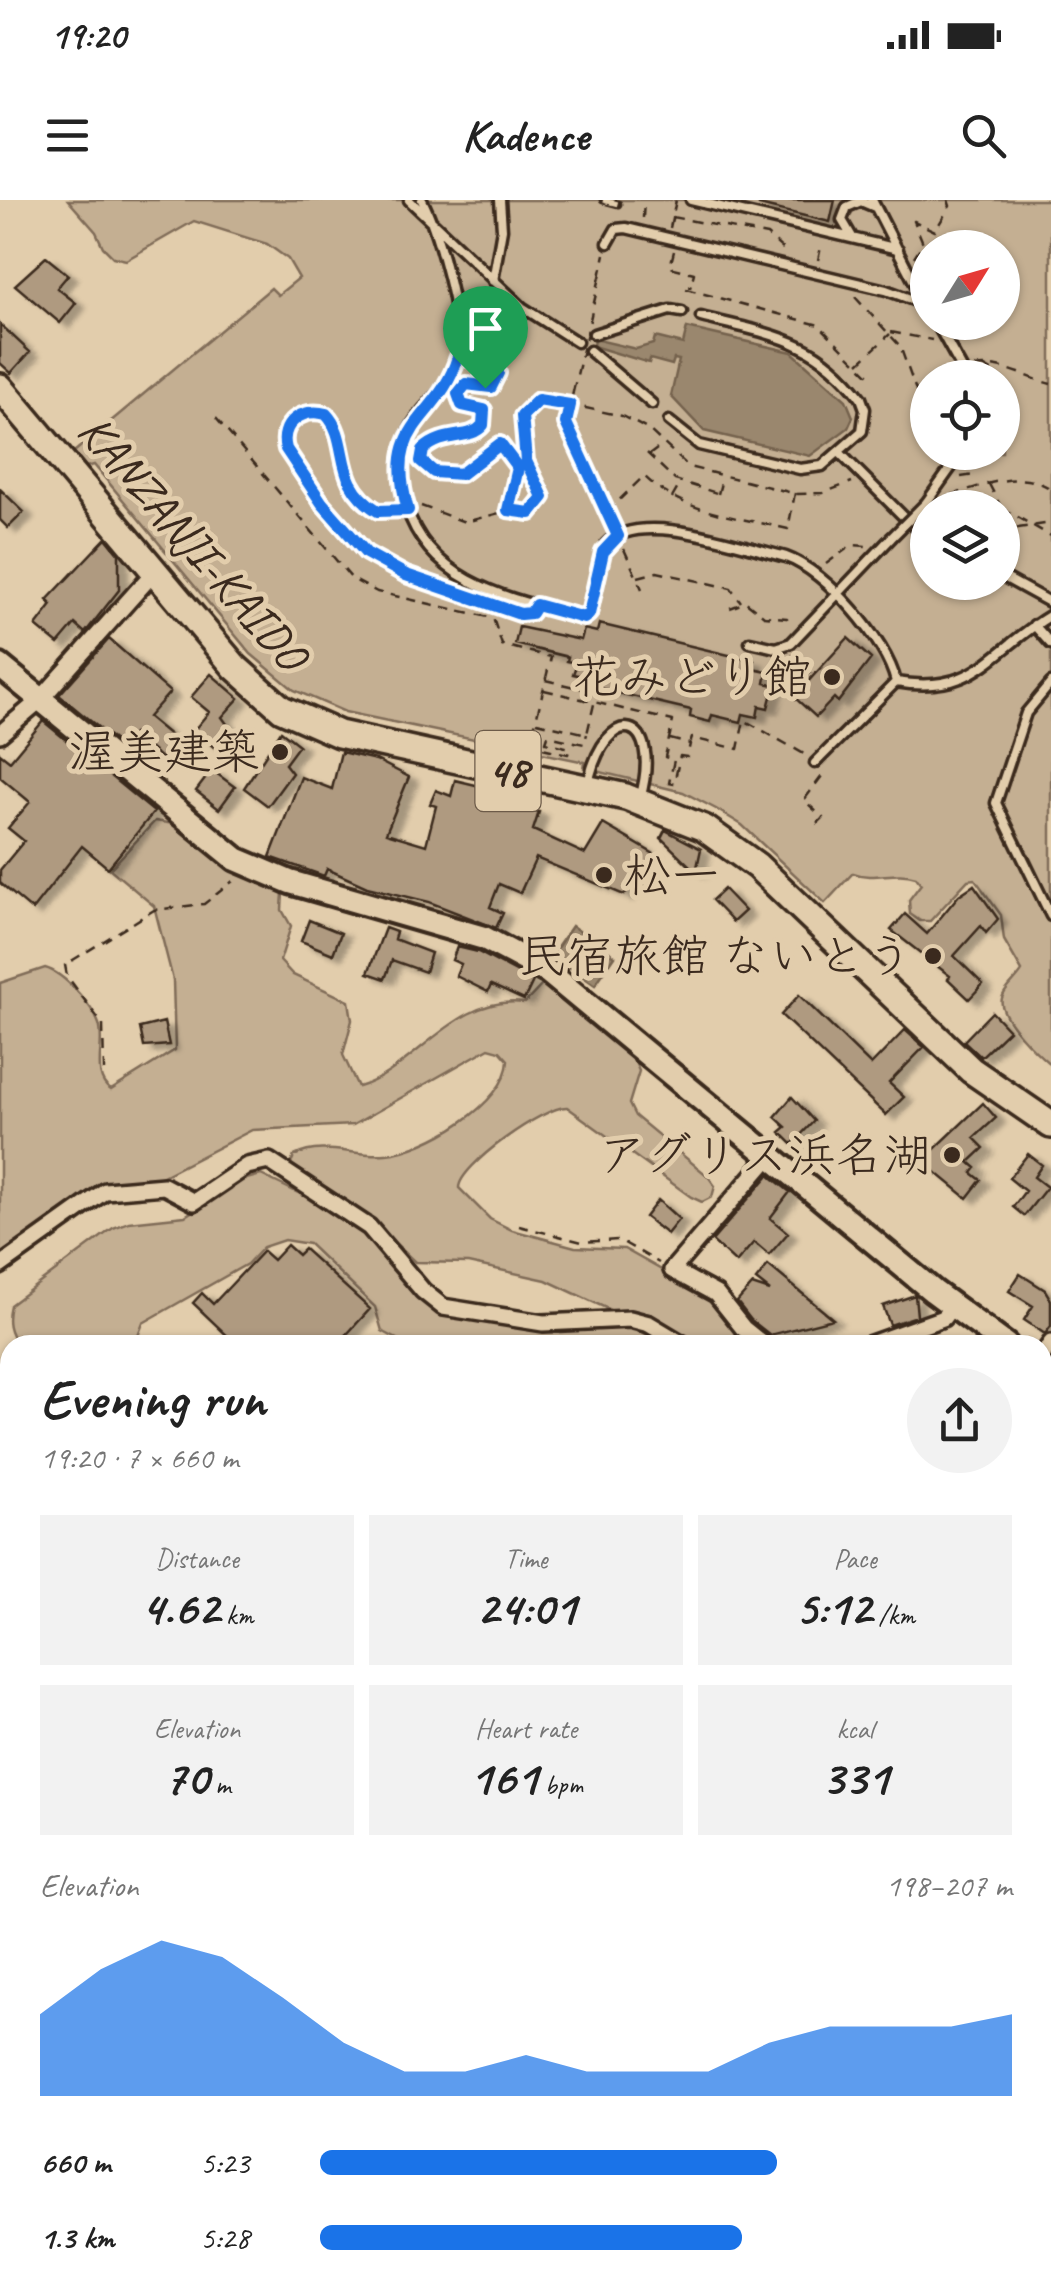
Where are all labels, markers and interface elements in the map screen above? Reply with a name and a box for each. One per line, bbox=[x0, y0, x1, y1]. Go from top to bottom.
text: 19:20 bbox=[50, 12, 125, 59]
text: Kadence bbox=[462, 107, 589, 164]
icon: menu bbox=[40, 108, 95, 163]
icon: search bbox=[956, 108, 1011, 163]
north arrow bbox=[910, 230, 1020, 340]
map controls bbox=[910, 230, 1020, 600]
pin bbox=[443, 286, 528, 389]
icon: arrive bbox=[458, 301, 513, 356]
button: locate bbox=[910, 360, 1020, 470]
street label: KANZANJI-KAIDO bbox=[65, 402, 324, 686]
button: layers bbox=[910, 490, 1020, 600]
place label: 花みどり館 bbox=[572, 647, 812, 707]
marker: 花みどり館 bbox=[821, 666, 843, 688]
place label: 渥美建築 bbox=[68, 722, 260, 782]
road number: 48 bbox=[476, 731, 540, 811]
marker: 渥美建築 bbox=[269, 741, 291, 763]
place label: 松一 bbox=[624, 845, 720, 905]
marker: 松一 bbox=[593, 864, 615, 886]
place label: 民宿旅館 ないとう bbox=[517, 926, 913, 986]
marker: 民宿旅館 ないとう bbox=[922, 945, 944, 967]
place label: アグリス浜名湖 bbox=[598, 1125, 932, 1185]
marker: アグリス浜名湖 bbox=[941, 1144, 963, 1166]
text: Evening run bbox=[40, 1364, 265, 1434]
button: share bbox=[907, 1368, 1012, 1473]
text: 19:20 · 7 × 660 m bbox=[40, 1437, 238, 1478]
text: Distance bbox=[155, 1541, 239, 1576]
text: Time bbox=[505, 1541, 547, 1576]
text: Pace bbox=[833, 1541, 877, 1576]
text: 4.62 bbox=[141, 1576, 219, 1639]
text: 24:01 bbox=[476, 1576, 576, 1639]
text: 5:12 bbox=[795, 1576, 872, 1639]
text: km bbox=[219, 1597, 253, 1632]
text: /km bbox=[872, 1597, 915, 1632]
text: Elevation bbox=[154, 1711, 240, 1746]
text: Heart rate bbox=[475, 1711, 577, 1746]
text: kcal bbox=[836, 1711, 874, 1746]
text: 70 bbox=[163, 1746, 208, 1809]
text: 161 bbox=[469, 1746, 538, 1809]
text: 331 bbox=[821, 1746, 889, 1809]
text: m bbox=[208, 1767, 231, 1802]
text: bpm bbox=[538, 1767, 583, 1802]
text: Elevation bbox=[40, 1865, 138, 1906]
text: 198–207 m bbox=[886, 1865, 1012, 1906]
text: 660 m bbox=[40, 2142, 111, 2183]
text: 5:23 bbox=[200, 2142, 250, 2183]
text: 1.3 km bbox=[40, 2217, 114, 2258]
text: 5:28 bbox=[200, 2217, 250, 2258]

